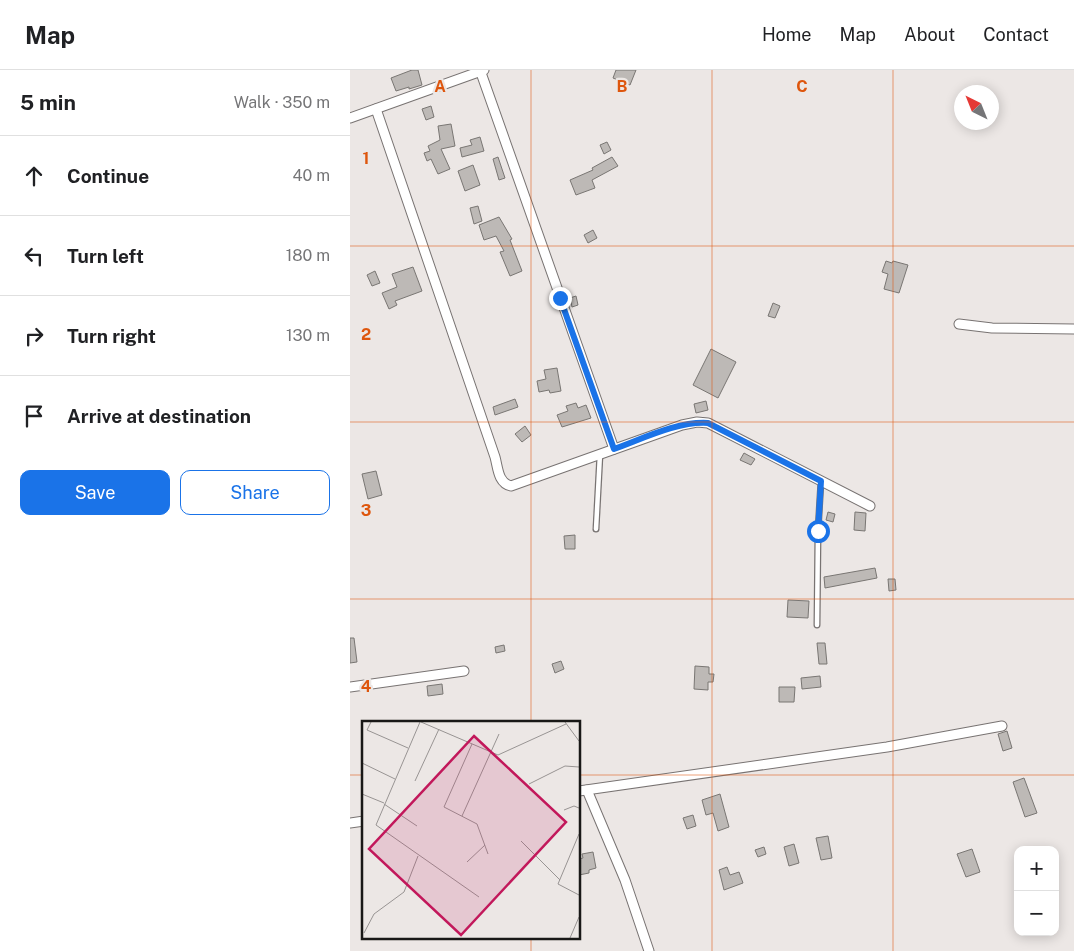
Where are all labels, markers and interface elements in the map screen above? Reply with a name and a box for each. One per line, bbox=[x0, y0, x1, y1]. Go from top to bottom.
text: Map bbox=[25, 21, 75, 49]
text: Home bbox=[762, 24, 812, 45]
text: Map bbox=[840, 24, 876, 45]
text: About bbox=[904, 24, 955, 45]
text: Contact bbox=[983, 24, 1049, 45]
text: A bbox=[434, 77, 446, 96]
text: B bbox=[617, 77, 628, 96]
text: C bbox=[796, 77, 808, 96]
north arrow bbox=[954, 85, 999, 130]
text: 5 min bbox=[20, 90, 76, 115]
text: Walk · 350 m bbox=[234, 93, 330, 112]
text: 1 bbox=[363, 149, 369, 168]
icon: ahead bbox=[20, 162, 48, 190]
text: Continue bbox=[67, 165, 149, 187]
text: 40 m bbox=[292, 166, 330, 185]
icon: left bbox=[20, 242, 48, 270]
text: Turn left bbox=[67, 245, 144, 267]
text: 180 m bbox=[286, 246, 330, 265]
route end bbox=[549, 287, 572, 310]
icon: right bbox=[20, 322, 48, 350]
text: Turn right bbox=[67, 325, 156, 347]
text: 2 bbox=[361, 325, 371, 344]
text: 130 m bbox=[286, 326, 330, 345]
icon: arrive bbox=[20, 402, 48, 430]
text: Arrive at destination bbox=[67, 405, 251, 427]
button: Save bbox=[20, 470, 170, 515]
button: Share bbox=[180, 470, 330, 515]
text: 3 bbox=[361, 501, 371, 520]
route start bbox=[807, 520, 830, 543]
text: 4 bbox=[361, 677, 372, 696]
inset map bbox=[362, 721, 580, 938]
map controls bbox=[1014, 846, 1059, 936]
button: + bbox=[1014, 846, 1059, 891]
button: − bbox=[1014, 891, 1059, 936]

